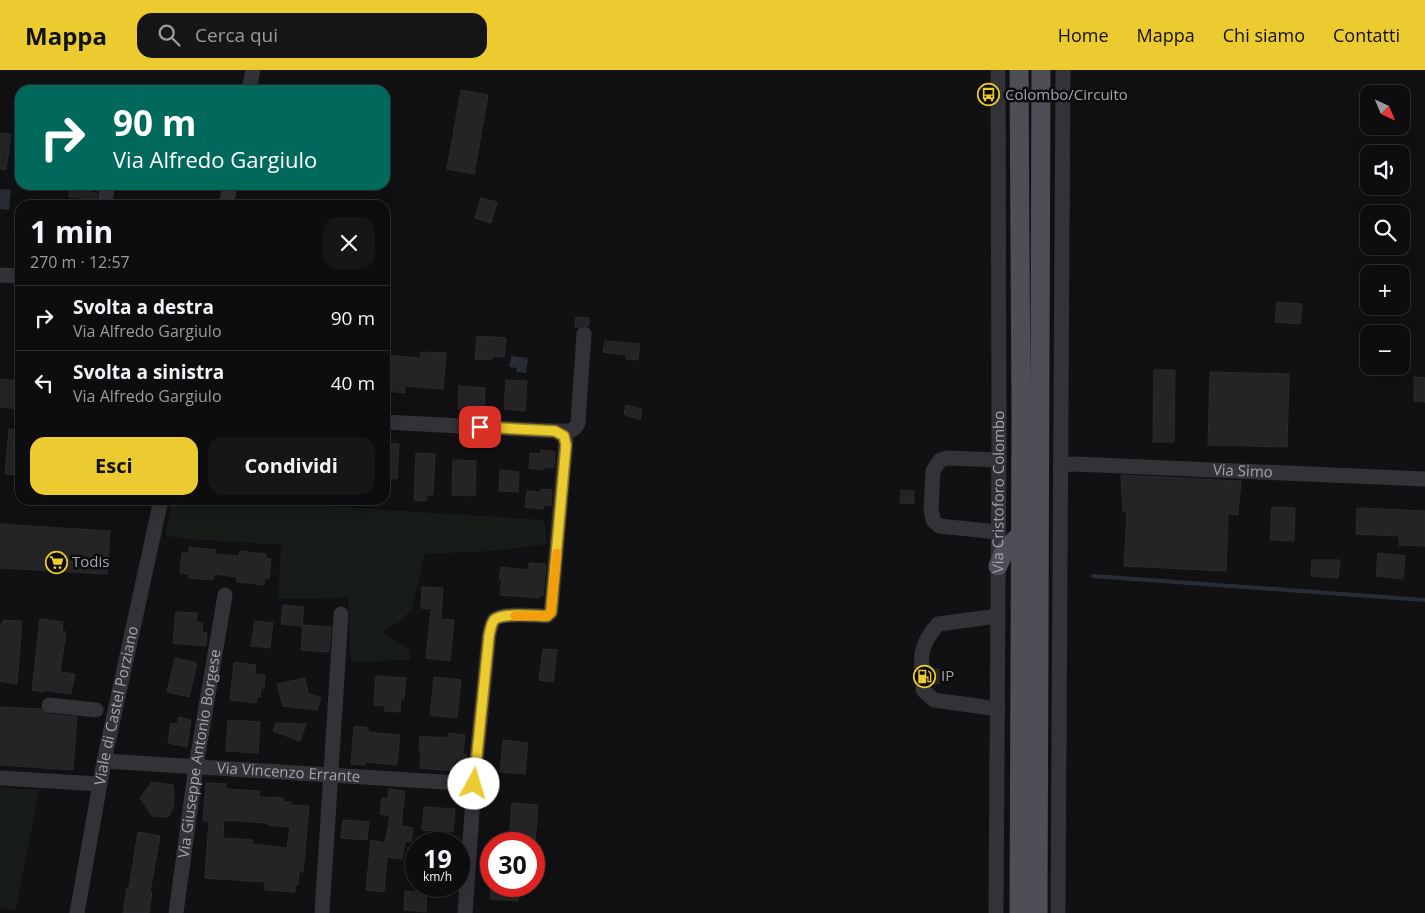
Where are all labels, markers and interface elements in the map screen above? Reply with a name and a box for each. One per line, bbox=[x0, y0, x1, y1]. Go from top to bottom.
search box bbox=[137, 13, 487, 58]
text: Mappa bbox=[25, 19, 107, 52]
icon: search bbox=[155, 21, 183, 49]
text: Cerca qui bbox=[195, 22, 278, 48]
text: Home bbox=[1058, 23, 1109, 47]
text: Mappa bbox=[1137, 23, 1195, 47]
text: Chi siamo bbox=[1223, 23, 1305, 47]
text: Contatti bbox=[1333, 23, 1400, 47]
bus stop icon: Colombo/Circuito bbox=[977, 83, 1001, 107]
place label: Colombo/Circuito bbox=[1005, 84, 1128, 104]
north arrow bbox=[1360, 85, 1410, 135]
map controls bbox=[1360, 85, 1410, 375]
text: 90 m bbox=[113, 99, 196, 146]
icon: right bbox=[30, 105, 95, 170]
text: Via Alfredo Gargiulo bbox=[113, 144, 317, 174]
button: sound bbox=[1360, 145, 1410, 195]
button: search bbox=[1360, 205, 1410, 255]
text: 1 min bbox=[30, 211, 113, 252]
button: close bbox=[323, 217, 375, 269]
text: 270 m · 12:57 bbox=[30, 251, 130, 273]
button: + bbox=[1360, 265, 1410, 315]
text: Svolta a destra bbox=[73, 294, 214, 320]
icon: right bbox=[30, 304, 58, 332]
text: 90 m bbox=[331, 305, 375, 331]
text: Via Alfredo Gargiulo bbox=[73, 320, 222, 342]
button: − bbox=[1360, 325, 1410, 375]
text: Svolta a sinistra bbox=[73, 359, 224, 385]
icon: left bbox=[30, 369, 58, 397]
text: 40 m bbox=[331, 370, 375, 396]
text: Via Alfredo Gargiulo bbox=[73, 385, 222, 407]
pin bbox=[459, 406, 501, 448]
street label: Via Cristoforo Colombo bbox=[987, 411, 1008, 573]
icon: arrive bbox=[466, 413, 494, 441]
button: Esci bbox=[30, 437, 198, 495]
button: Condividi bbox=[208, 437, 375, 495]
street label: Via Simo bbox=[1212, 459, 1273, 481]
supermarket icon: Todis bbox=[44, 550, 68, 574]
place label: Todis bbox=[72, 551, 109, 571]
street label: Viale di Castel Porziano bbox=[89, 624, 142, 787]
street label: Via Giuseppe Antonio Borgese bbox=[173, 648, 225, 859]
fuel station icon: IP bbox=[913, 664, 937, 688]
place label: IP bbox=[941, 665, 954, 685]
street label: Via Vincenzo Errante bbox=[216, 757, 361, 786]
position arrow bbox=[447, 757, 499, 809]
speed limit sign: 30 bbox=[480, 832, 545, 897]
text: 19 bbox=[423, 841, 452, 875]
text: km/h bbox=[423, 868, 452, 885]

